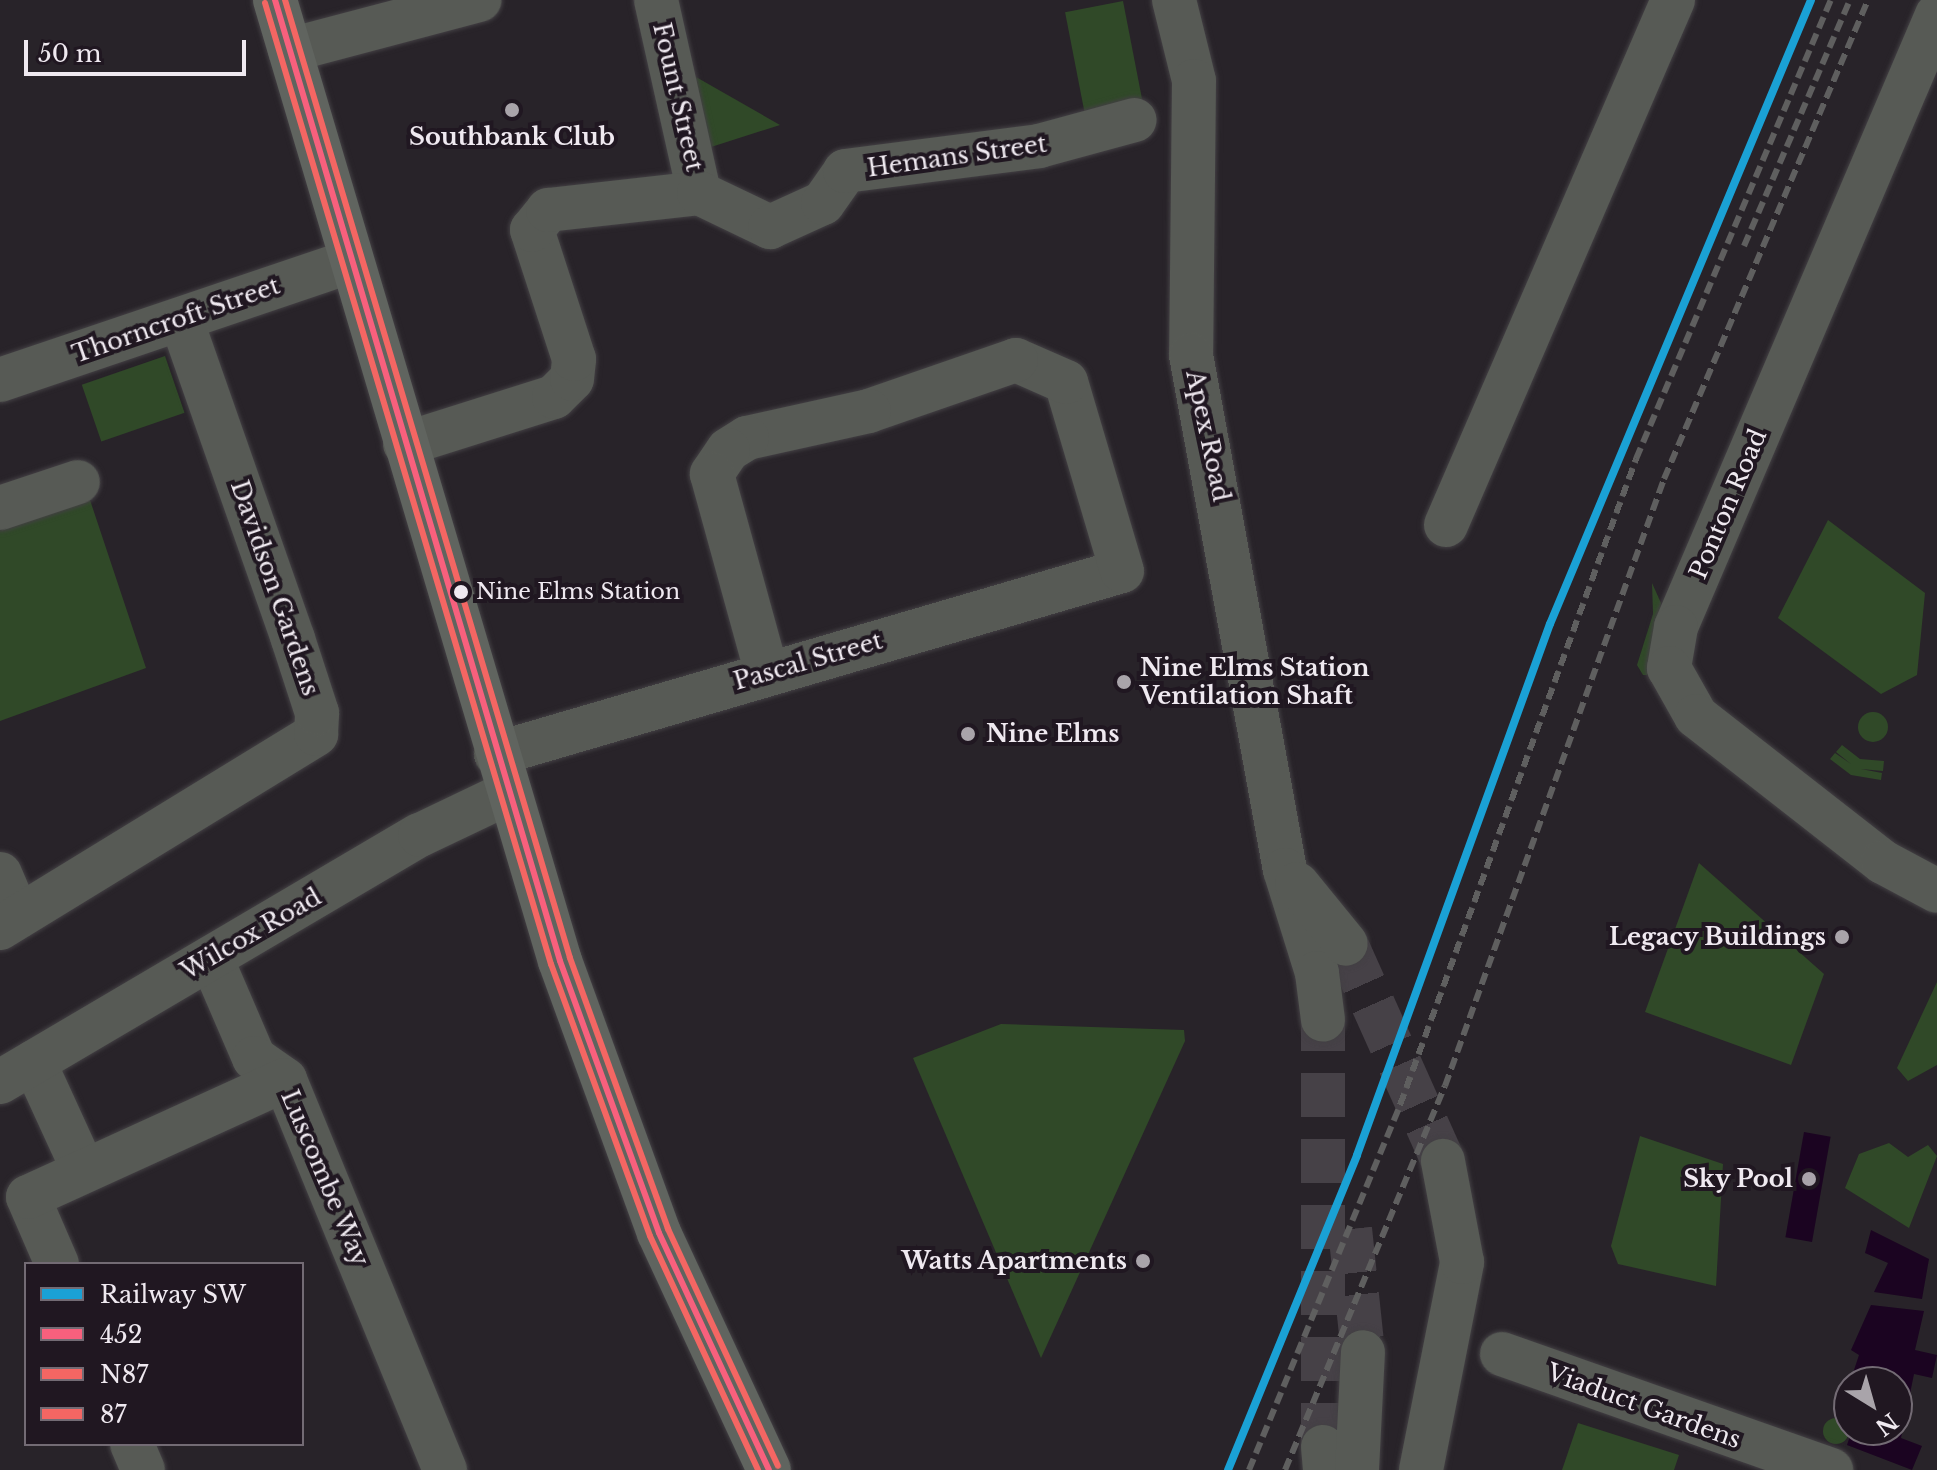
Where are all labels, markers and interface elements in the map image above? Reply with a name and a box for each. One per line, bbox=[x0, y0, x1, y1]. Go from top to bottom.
street label: Fount Street bbox=[647, 20, 709, 174]
scale bar bbox=[28, 24, 250, 74]
text: 50 m bbox=[38, 39, 101, 68]
marker: Southbank Club bbox=[503, 101, 521, 119]
place label: Southbank Club bbox=[409, 123, 615, 151]
street label: Hemans Street bbox=[865, 129, 1049, 183]
street label: Thorncroft Street bbox=[69, 271, 283, 369]
street label: Apex Road bbox=[1180, 368, 1236, 504]
street label: Ponton Road bbox=[1683, 425, 1773, 583]
street label: Davidson Gardens bbox=[225, 477, 325, 699]
place label: Nine Elms Station bbox=[476, 579, 680, 605]
marker: Nine Elms Station bbox=[453, 584, 469, 600]
street label: Pascal Street bbox=[730, 626, 886, 696]
place label: Nine Elms Station Ventilation Shaft bbox=[1140, 654, 1370, 710]
marker: Nine Elms Station Ventilation Shaft bbox=[1115, 673, 1133, 691]
place label: Nine Elms bbox=[986, 720, 1119, 748]
marker: Nine Elms bbox=[957, 723, 979, 745]
street label: Wilcox Road bbox=[176, 882, 326, 986]
place label: Legacy Buildings bbox=[1608, 923, 1826, 951]
marker: Legacy Buildings bbox=[1833, 928, 1851, 946]
street label: Luscombe Way bbox=[275, 1085, 375, 1271]
place label: Sky Pool bbox=[1682, 1165, 1793, 1193]
marker: Sky Pool bbox=[1800, 1170, 1818, 1188]
place label: Watts Apartments bbox=[901, 1247, 1127, 1275]
marker: Watts Apartments bbox=[1134, 1252, 1152, 1270]
legend bbox=[24, 1262, 304, 1446]
text: Railway SW bbox=[100, 1280, 246, 1309]
text: 452 bbox=[100, 1320, 142, 1349]
street label: Viaduct Gardens bbox=[1543, 1358, 1745, 1454]
text: N87 bbox=[100, 1360, 148, 1389]
north arrow bbox=[1833, 1366, 1913, 1446]
text: 87 bbox=[100, 1400, 127, 1429]
text: N bbox=[1870, 1407, 1903, 1441]

